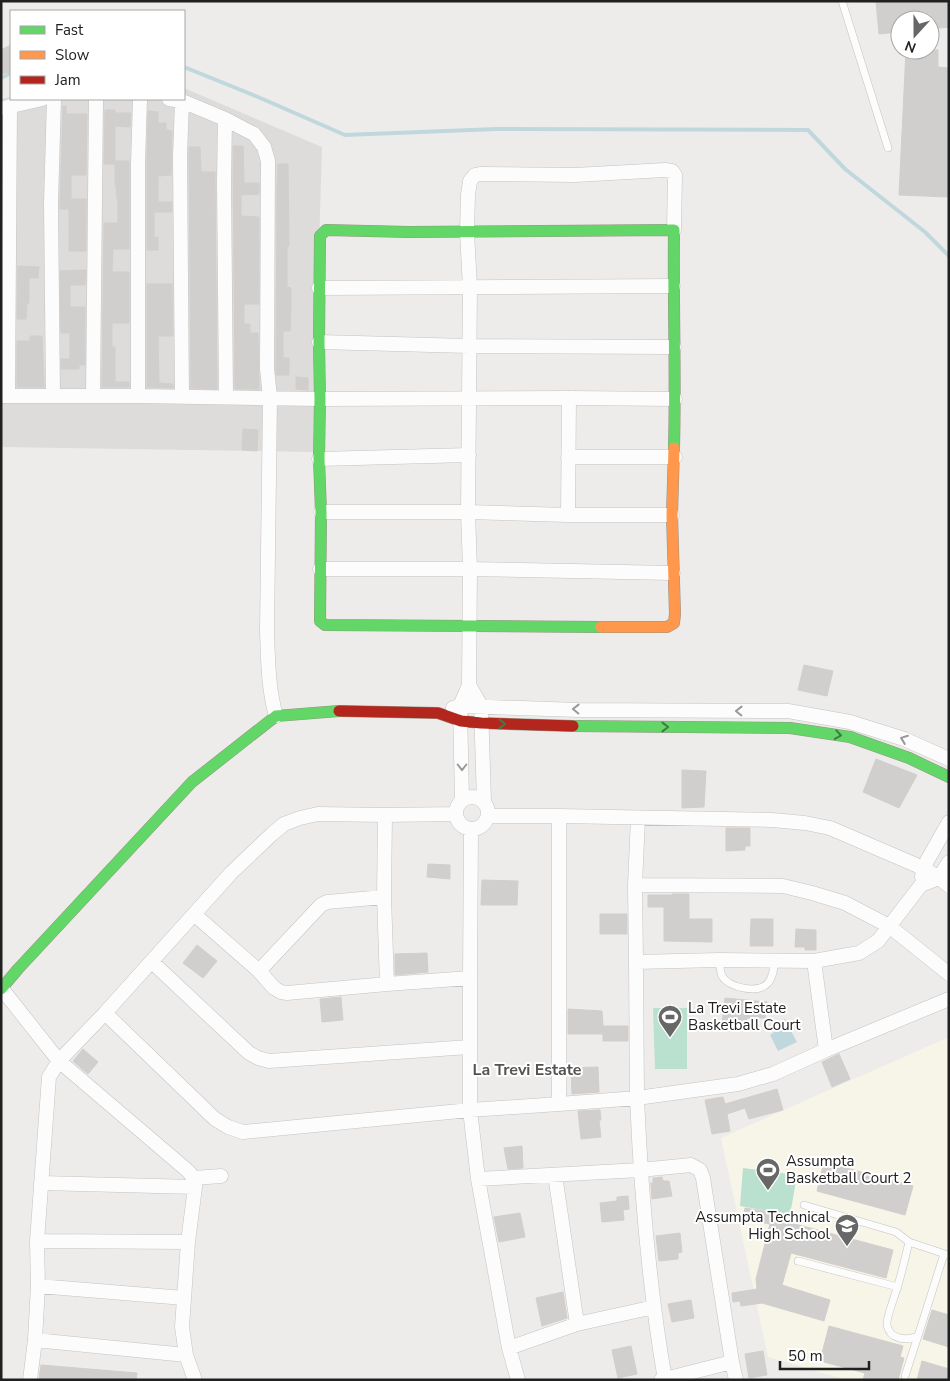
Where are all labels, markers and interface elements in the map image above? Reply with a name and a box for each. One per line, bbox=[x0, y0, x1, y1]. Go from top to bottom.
legend bbox=[10, 10, 185, 100]
north arrow bbox=[890, 10, 940, 60]
text: Fast bbox=[55, 20, 84, 40]
text: N bbox=[902, 36, 919, 57]
text: Slow bbox=[55, 45, 90, 65]
text: Jam bbox=[54, 70, 81, 90]
one-way arrow bbox=[572, 704, 580, 715]
one-way arrow bbox=[735, 706, 742, 716]
one-way arrow bbox=[499, 719, 507, 729]
one-way arrow bbox=[661, 721, 669, 732]
one-way arrow bbox=[834, 729, 842, 740]
one-way arrow bbox=[900, 735, 909, 745]
one-way arrow bbox=[457, 764, 467, 771]
place label: La Trevi Estate Basketball Court bbox=[688, 998, 801, 1035]
sports icon: La Trevi Estate Basketball Court bbox=[657, 1004, 683, 1038]
district label: La Trevi Estate bbox=[472, 1059, 582, 1081]
place label: Assumpta Basketball Court 2 bbox=[786, 1151, 911, 1188]
sports icon: Assumpta Basketball Court 2 bbox=[755, 1157, 781, 1191]
place label: Assumpta Technical High School bbox=[695, 1207, 831, 1244]
school or university icon: Assumpta Technical High School bbox=[834, 1213, 860, 1247]
scale bar bbox=[780, 1338, 869, 1370]
text: 50 m bbox=[788, 1346, 823, 1366]

